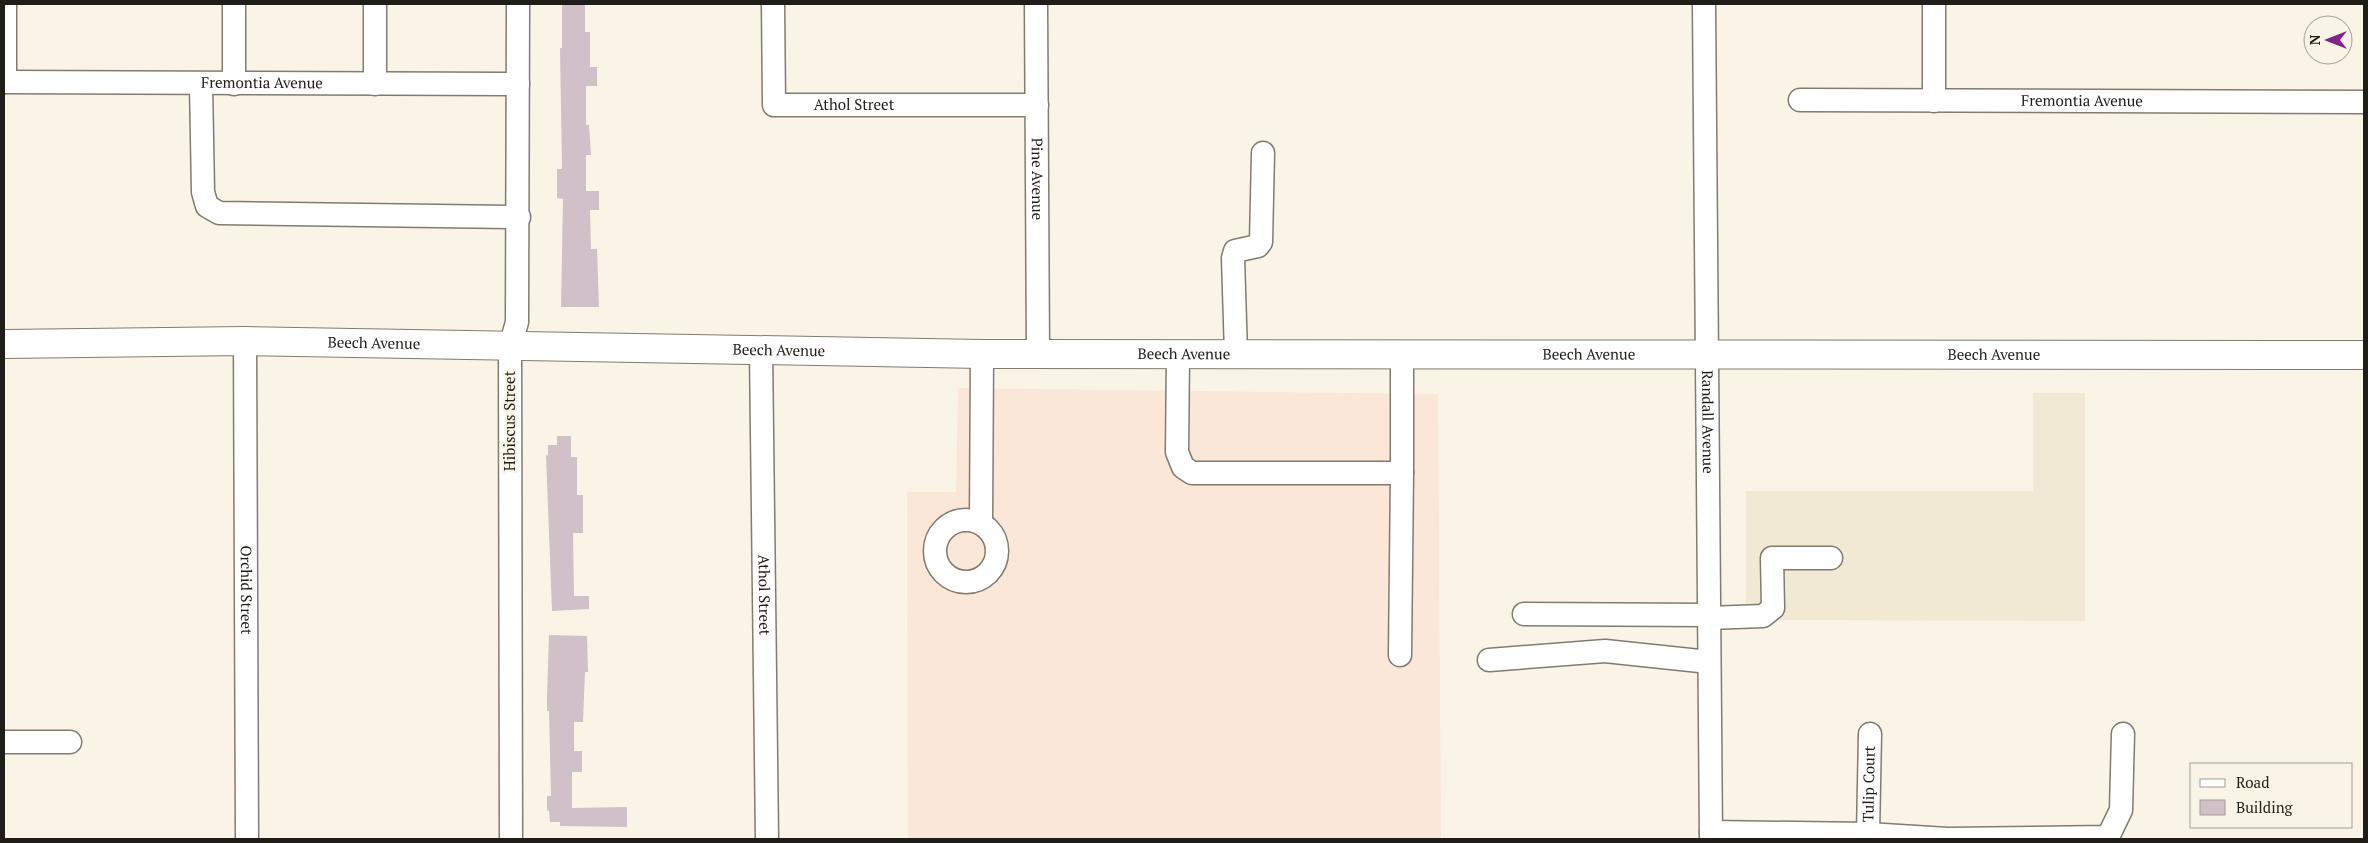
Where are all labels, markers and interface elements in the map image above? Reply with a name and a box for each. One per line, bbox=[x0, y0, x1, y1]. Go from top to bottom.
north arrow bbox=[2303, 15, 2353, 65]
text: N bbox=[2305, 34, 2324, 45]
street label: Fremontia Avenue bbox=[201, 72, 323, 92]
street label: Fremontia Avenue bbox=[2021, 90, 2143, 110]
street label: Athol Street bbox=[814, 94, 895, 114]
street label: Pine Avenue bbox=[1028, 138, 1048, 220]
street label: Beech Avenue bbox=[327, 331, 420, 353]
street label: Beech Avenue bbox=[732, 339, 825, 360]
street label: Beech Avenue bbox=[1138, 343, 1230, 363]
street label: Beech Avenue bbox=[1543, 343, 1635, 363]
street label: Beech Avenue bbox=[1948, 344, 2040, 364]
street label: Hibiscus Street bbox=[499, 370, 519, 471]
street label: Randall Avenue bbox=[1698, 370, 1719, 474]
street label: Orchid Street bbox=[237, 545, 257, 635]
street label: Athol Street bbox=[755, 555, 776, 636]
street label: Tulip Court bbox=[1857, 745, 1879, 822]
legend bbox=[2190, 763, 2353, 828]
text: Road bbox=[2236, 772, 2269, 792]
text: Building bbox=[2236, 797, 2294, 817]

